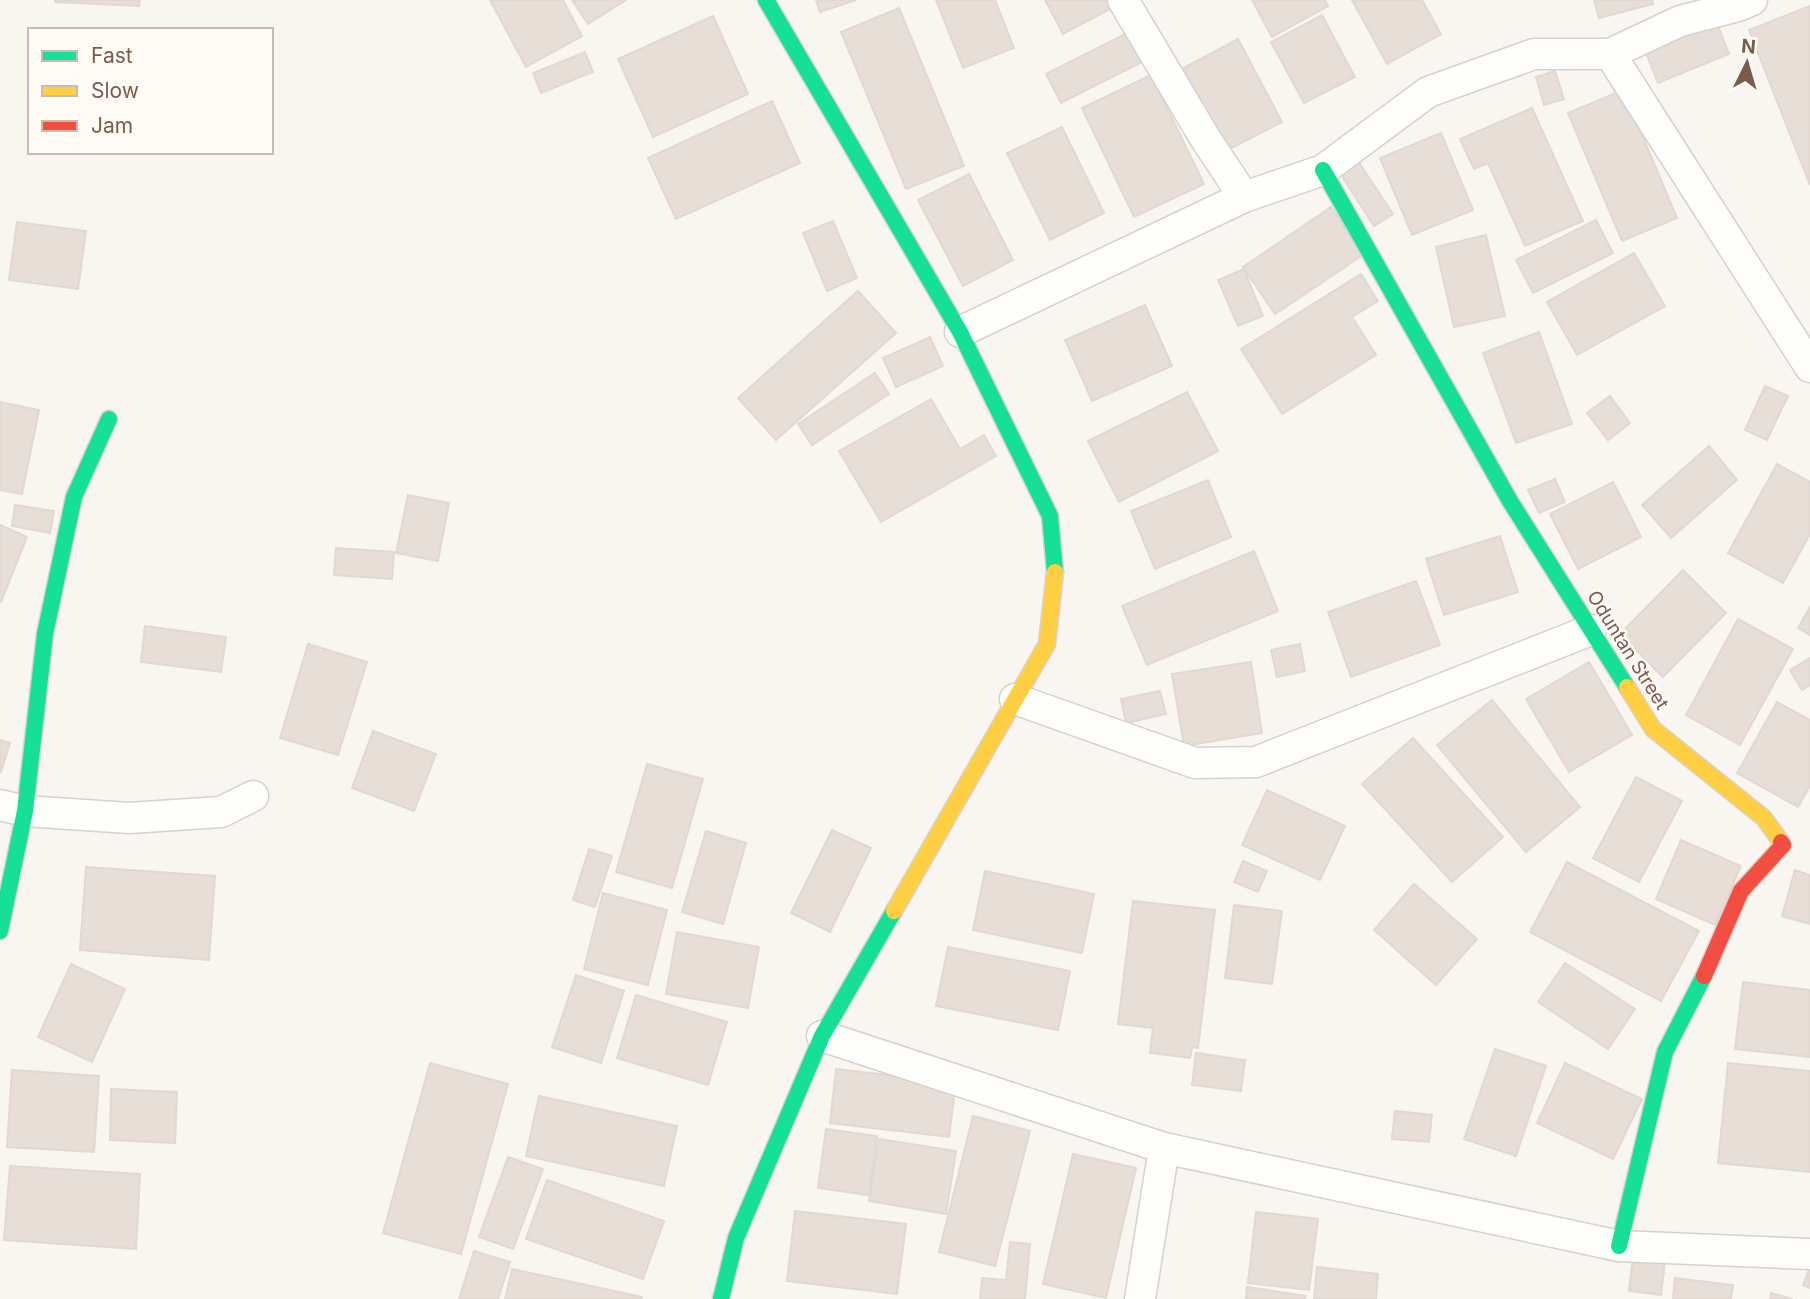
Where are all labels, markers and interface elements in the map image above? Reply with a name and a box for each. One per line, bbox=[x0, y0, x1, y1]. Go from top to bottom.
legend bbox=[28, 28, 273, 154]
north arrow bbox=[1712, 28, 1782, 98]
text: N bbox=[1740, 34, 1757, 59]
text: Fast bbox=[91, 43, 133, 68]
text: Slow bbox=[91, 78, 139, 103]
text: Jam bbox=[91, 113, 133, 138]
street label: Oduntan Street bbox=[1582, 586, 1674, 714]

